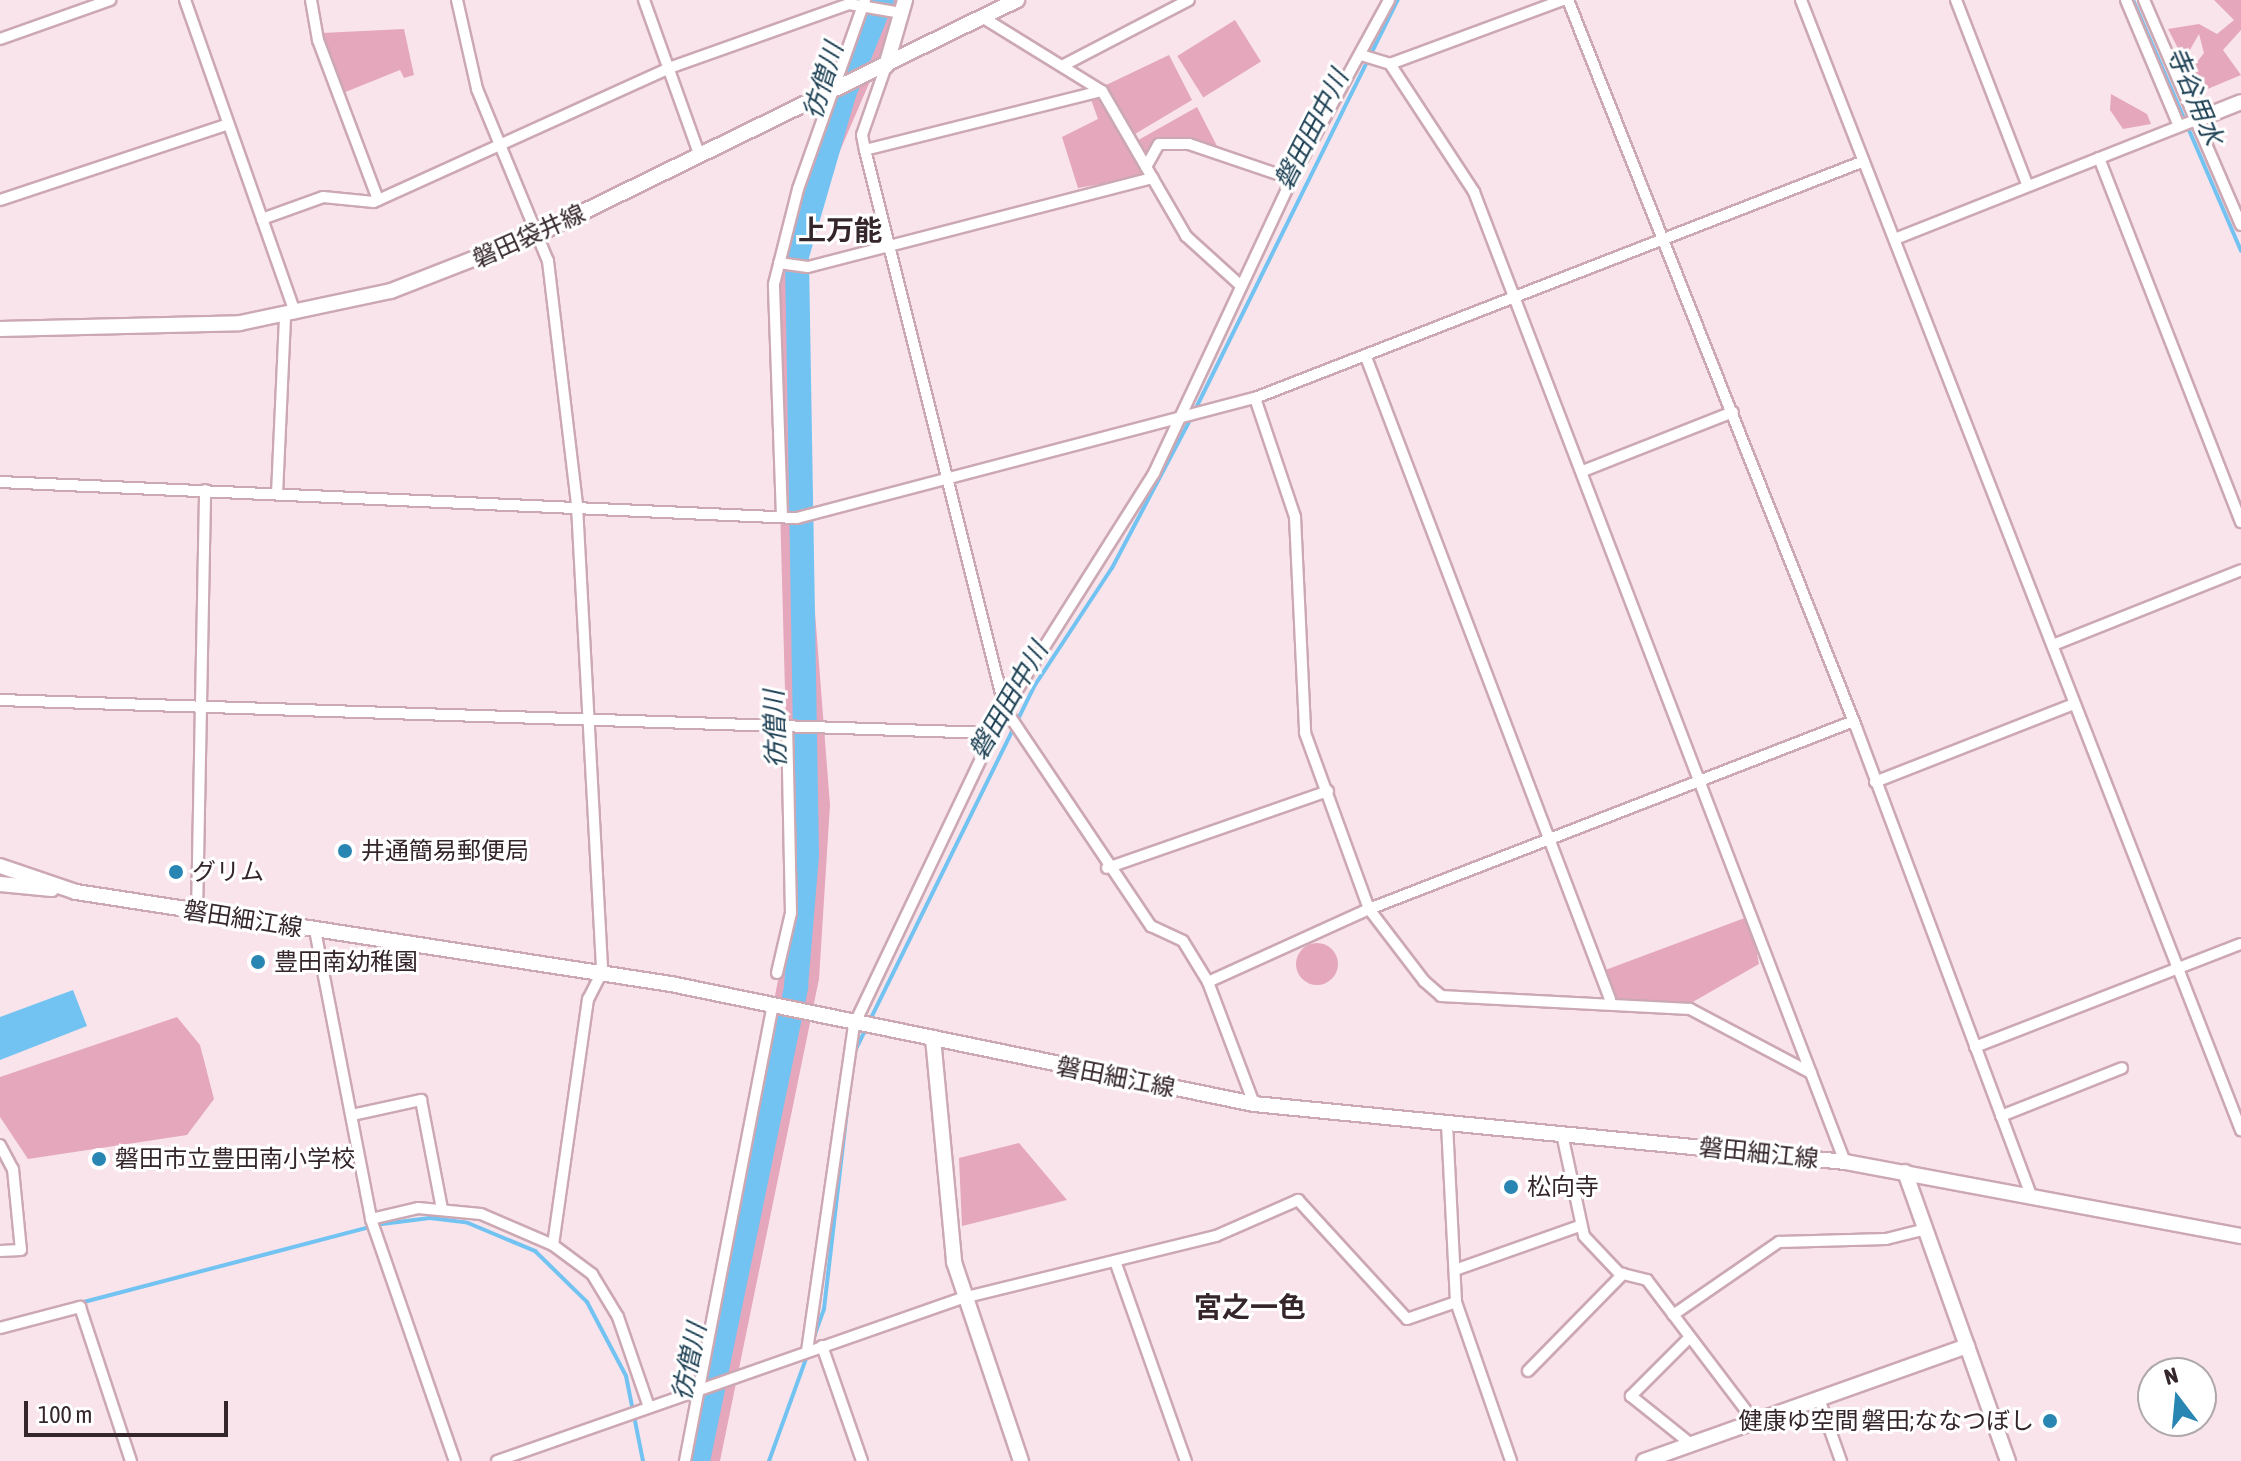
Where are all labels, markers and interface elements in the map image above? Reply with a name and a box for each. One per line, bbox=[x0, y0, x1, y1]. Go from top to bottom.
water label: 彷僧川 bbox=[798, 39, 850, 123]
water label: 寺谷用水 bbox=[2159, 42, 2229, 150]
water label: 磐田田中川 bbox=[1269, 65, 1355, 195]
street label: 磐田袋井線 bbox=[468, 198, 590, 274]
district label: 上万能 bbox=[798, 213, 882, 247]
water label: 磐田田中川 bbox=[963, 637, 1055, 765]
water label: 彷僧川 bbox=[759, 689, 793, 769]
place label: 井通簡易郵便局 bbox=[361, 837, 529, 865]
marker: 井通簡易郵便局 bbox=[336, 842, 354, 860]
place label: グリム bbox=[192, 858, 264, 886]
marker: グリム bbox=[167, 863, 185, 881]
street label: 磐田細江線 bbox=[181, 895, 305, 943]
place label: 豊田南幼稚園 bbox=[274, 948, 418, 976]
marker: 豊田南幼稚園 bbox=[249, 953, 267, 971]
street label: 磐田細江線 bbox=[1054, 1051, 1178, 1103]
street label: 磐田細江線 bbox=[1698, 1132, 1820, 1174]
place label: 磐田市立豊田南小学校 bbox=[115, 1145, 355, 1173]
marker: 磐田市立豊田南小学校 bbox=[90, 1150, 108, 1168]
place label: 松向寺 bbox=[1527, 1173, 1599, 1201]
marker: 松向寺 bbox=[1502, 1178, 1520, 1196]
district label: 宮之一色 bbox=[1194, 1290, 1306, 1324]
water label: 彷僧川 bbox=[667, 1321, 713, 1403]
north arrow bbox=[2137, 1357, 2217, 1437]
text: N bbox=[2161, 1362, 2181, 1390]
scale bar bbox=[28, 1385, 232, 1435]
text: 100 m bbox=[38, 1401, 92, 1428]
place label: 健康ゆ空間 磐田;ななつぼし bbox=[1738, 1407, 2034, 1435]
marker: 健康ゆ空間 磐田;ななつぼし bbox=[2041, 1412, 2059, 1430]

